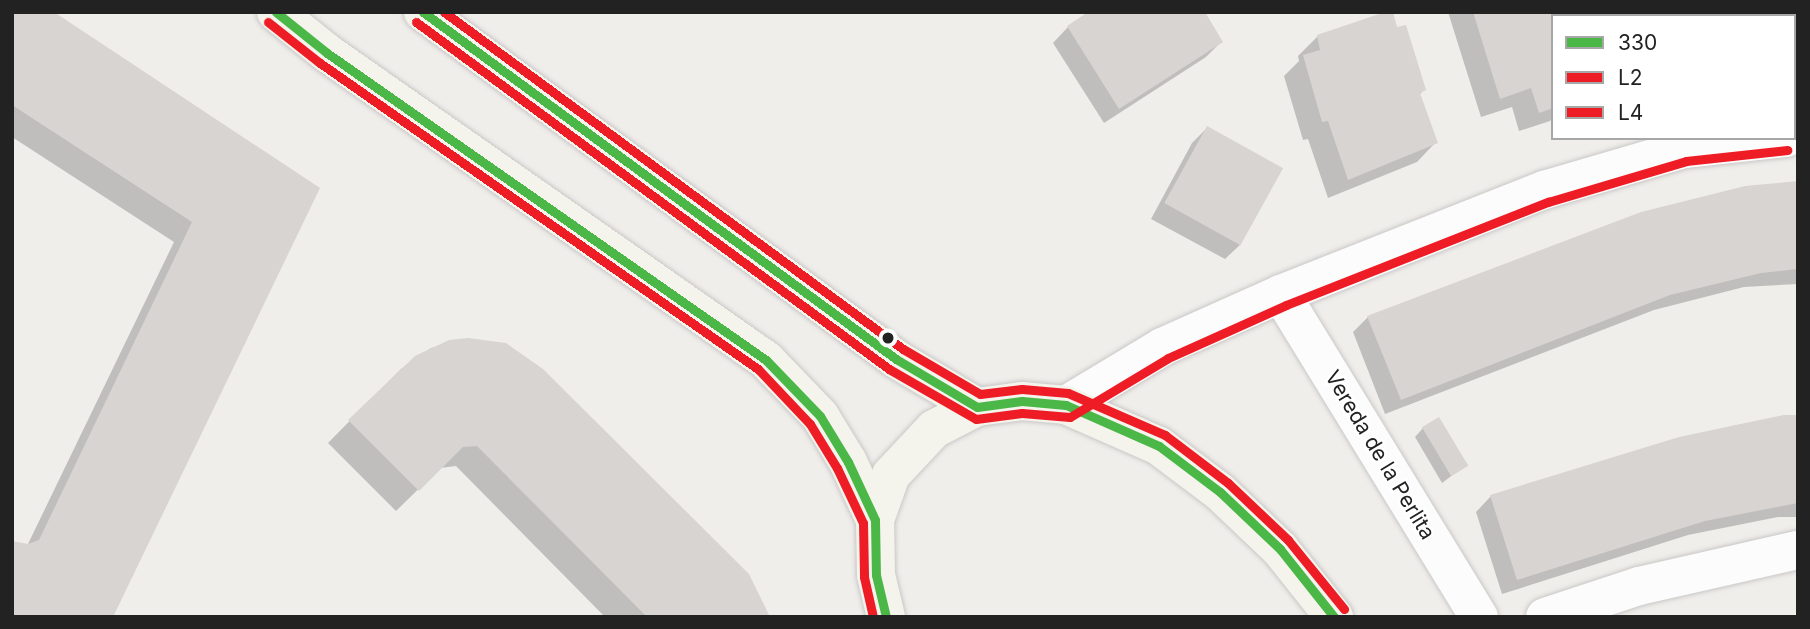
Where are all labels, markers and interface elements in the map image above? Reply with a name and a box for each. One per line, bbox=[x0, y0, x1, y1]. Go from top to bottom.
legend bbox=[1551, 14, 1796, 140]
text: 330 bbox=[1618, 30, 1657, 55]
text: L2 bbox=[1618, 65, 1643, 90]
text: L4 bbox=[1618, 100, 1643, 125]
unlabelled marker bbox=[881, 331, 895, 345]
street label: Vereda de la Perlita bbox=[1320, 366, 1440, 544]

